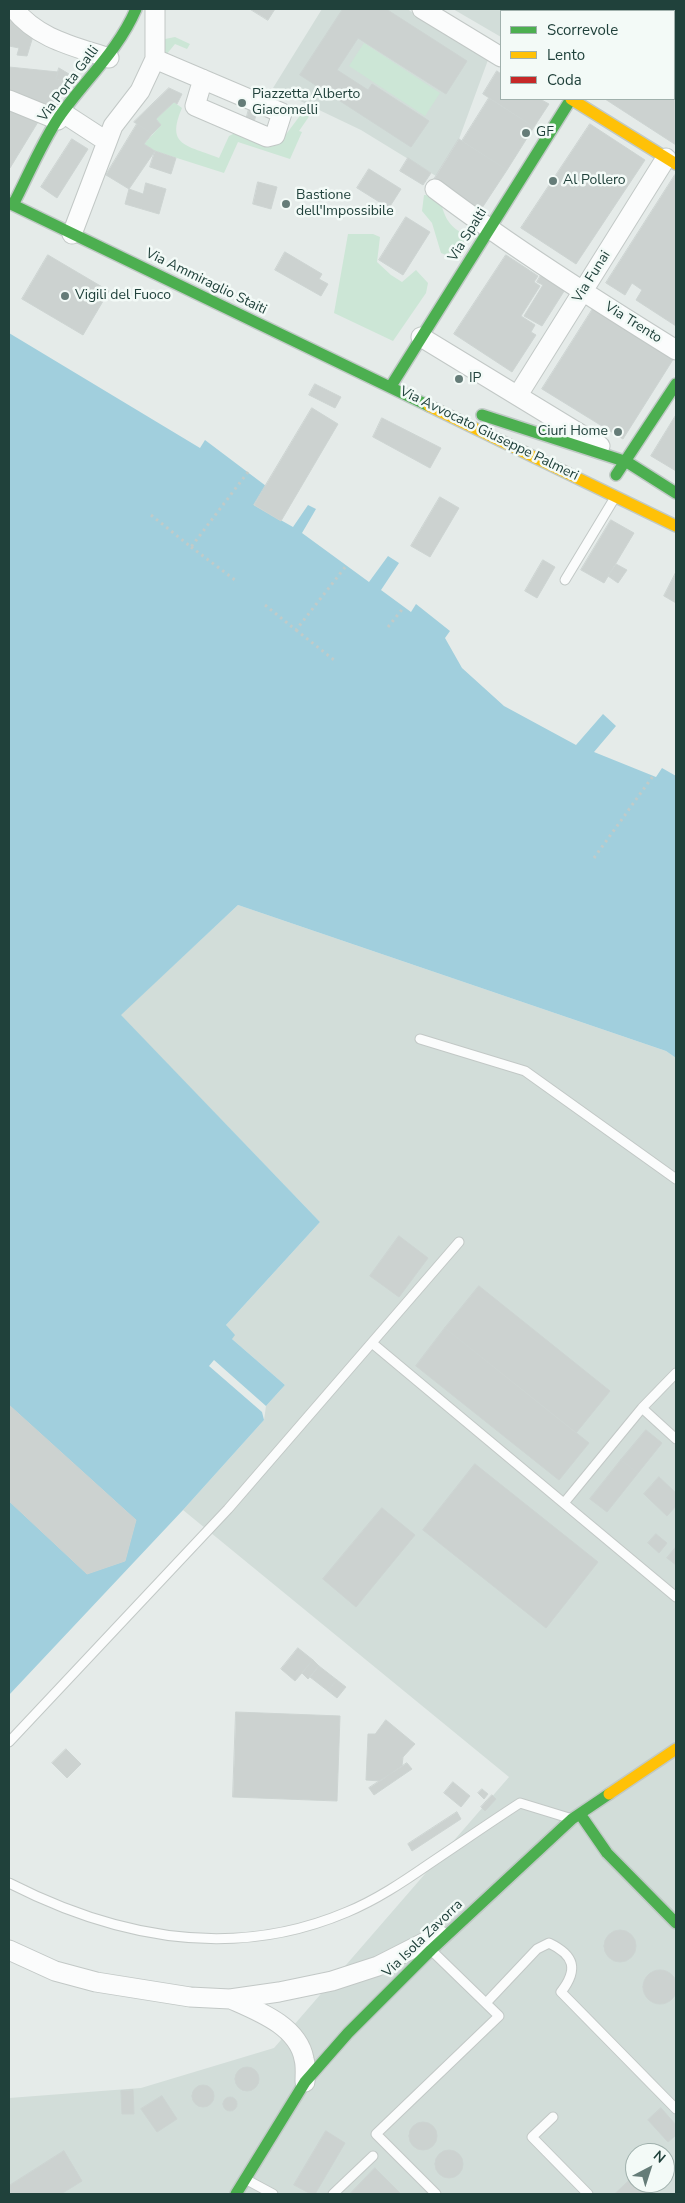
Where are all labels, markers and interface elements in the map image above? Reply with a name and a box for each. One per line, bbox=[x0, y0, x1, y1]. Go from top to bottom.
legend bbox=[500, 10, 675, 100]
text: Scorrevole bbox=[547, 20, 618, 40]
street label: Via Porta Galli bbox=[35, 43, 103, 125]
text: Lento bbox=[547, 45, 585, 65]
text: Coda bbox=[547, 70, 582, 90]
place label: Piazzetta Alberto Giacomelli bbox=[252, 87, 360, 120]
marker: Piazzetta Alberto Giacomelli bbox=[236, 97, 248, 109]
place label: GF bbox=[536, 125, 554, 141]
marker: GF bbox=[520, 127, 532, 139]
place label: Al Pollero bbox=[563, 173, 626, 189]
marker: Al Pollero bbox=[547, 175, 559, 187]
place label: Bastione dell'Impossibile bbox=[296, 188, 394, 220]
marker: Bastione dell'Impossibile bbox=[280, 198, 292, 210]
street label: Via Spalti bbox=[445, 205, 491, 265]
street label: Via Ammiraglio Staiti bbox=[143, 245, 269, 319]
street label: Via Funai bbox=[570, 248, 614, 306]
place label: Vigili del Fuoco bbox=[75, 288, 171, 304]
marker: Vigili del Fuoco bbox=[59, 290, 71, 302]
street label: Via Trento bbox=[601, 299, 665, 347]
place label: IP bbox=[469, 371, 481, 387]
marker: IP bbox=[453, 373, 465, 385]
street label: Via Avvocato Giuseppe Palmeri bbox=[397, 383, 581, 485]
place label: Ciuri Home bbox=[538, 424, 608, 440]
marker: Ciuri Home bbox=[612, 426, 624, 438]
street label: Via Isola Zavorra bbox=[379, 1897, 467, 1981]
north arrow bbox=[625, 2143, 675, 2193]
text: N bbox=[649, 2146, 669, 2168]

